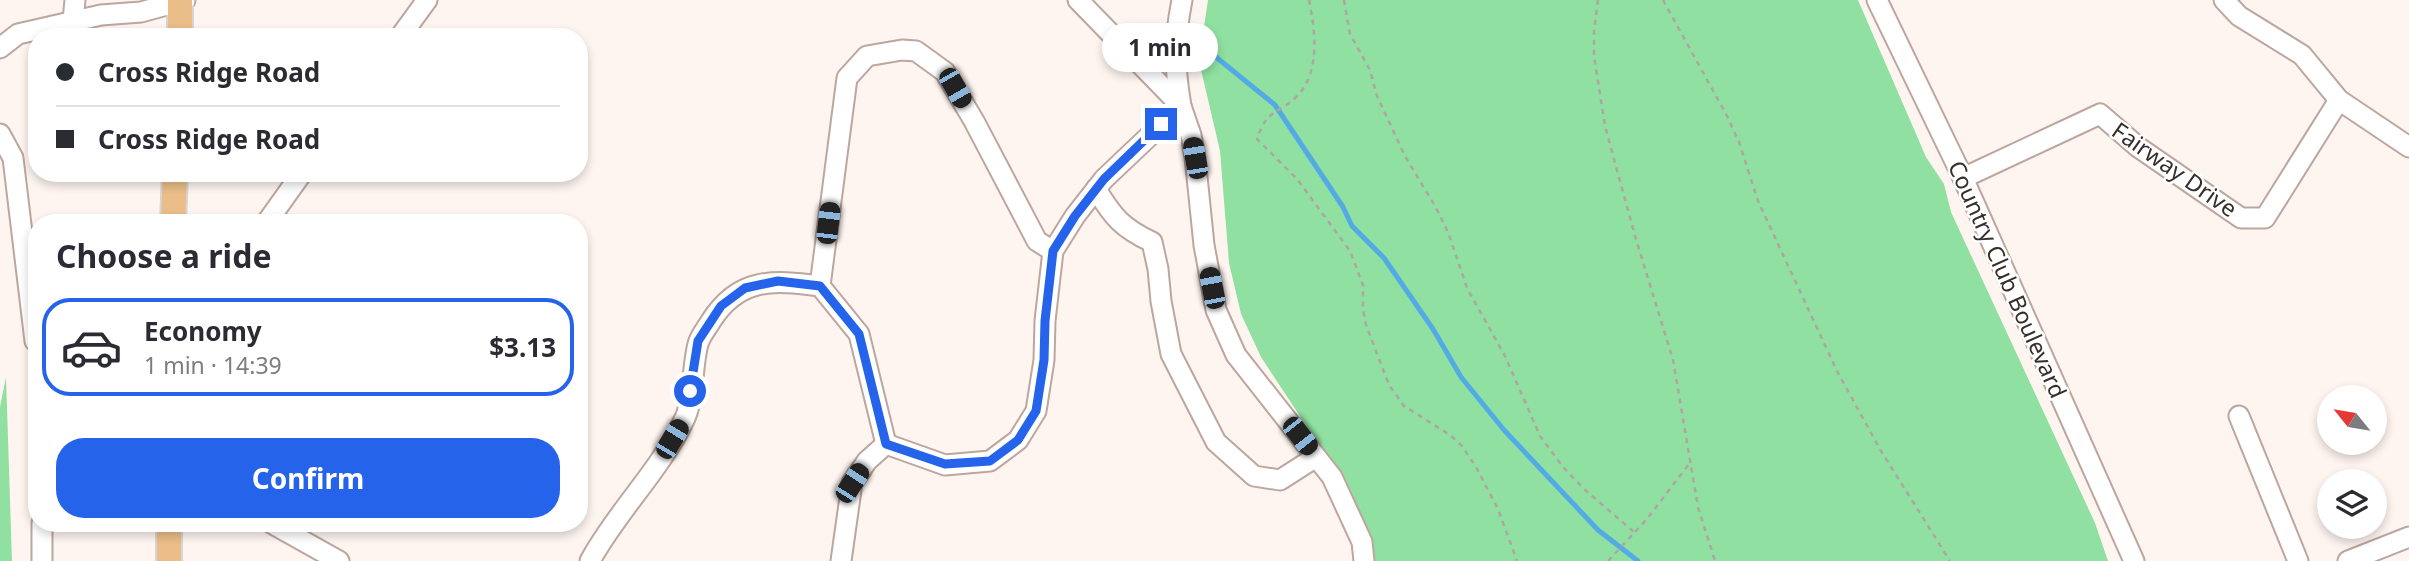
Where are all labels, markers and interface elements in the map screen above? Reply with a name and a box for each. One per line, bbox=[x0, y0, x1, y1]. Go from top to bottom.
callout: 1 min bbox=[1103, 23, 1219, 72]
text: 1 min bbox=[1128, 31, 1192, 63]
text: Cross Ridge Road bbox=[98, 54, 320, 90]
car bbox=[936, 65, 975, 111]
route end bbox=[1145, 108, 1177, 140]
street label: Fairway Drive bbox=[2106, 114, 2244, 224]
text: Cross Ridge Road bbox=[98, 121, 320, 157]
car bbox=[1182, 135, 1209, 181]
street label: Country Club Boulevard bbox=[1941, 155, 2075, 403]
car bbox=[816, 201, 841, 245]
text: Choose a ride bbox=[56, 234, 272, 277]
car bbox=[1198, 265, 1227, 311]
text: Economy bbox=[144, 313, 262, 349]
icon: car bbox=[60, 316, 123, 379]
text: $3.13 bbox=[489, 329, 556, 365]
text: 1 min · 14:39 bbox=[144, 349, 282, 381]
route start bbox=[674, 375, 706, 407]
north arrow bbox=[2317, 385, 2387, 455]
map controls bbox=[2317, 385, 2387, 539]
car bbox=[1279, 413, 1322, 459]
car bbox=[653, 416, 692, 462]
button: Confirm bbox=[56, 438, 560, 518]
car bbox=[832, 460, 873, 506]
button: layers bbox=[2317, 469, 2387, 539]

